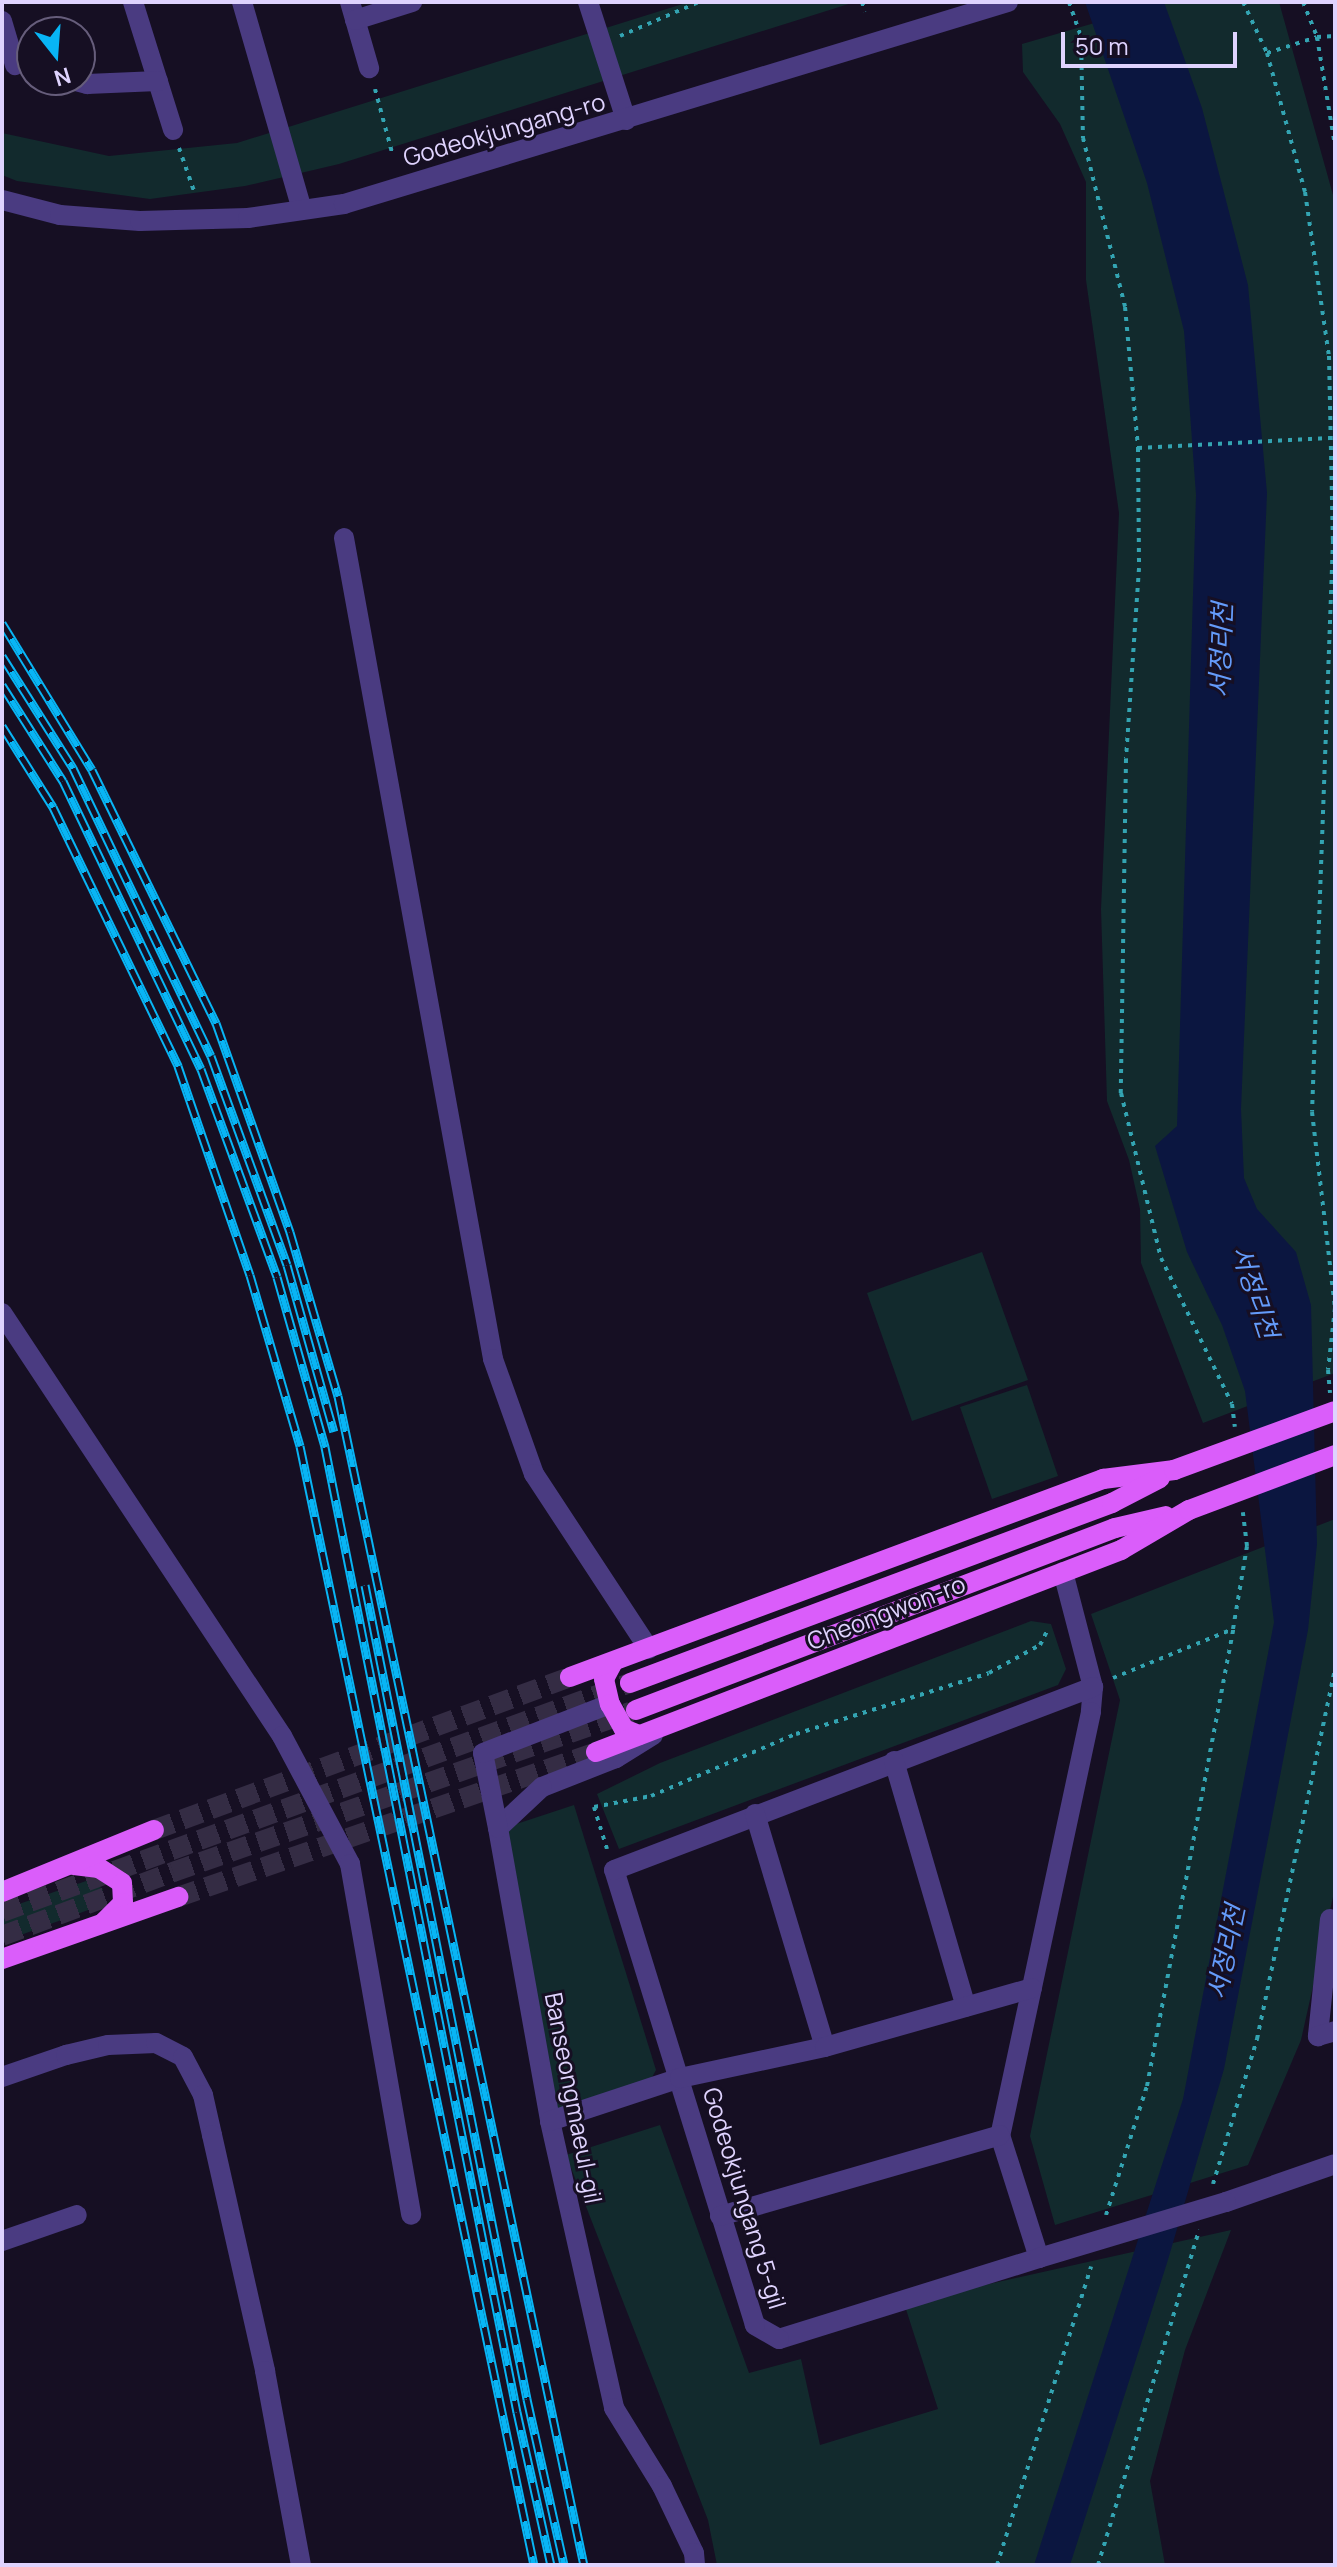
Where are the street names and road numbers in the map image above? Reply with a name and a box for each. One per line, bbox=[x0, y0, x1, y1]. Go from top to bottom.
street label: Godeokjungang-ro bbox=[400, 86, 608, 172]
street label: Cheongwon-ro bbox=[803, 1569, 969, 1655]
street label: Banseongmaeul-gil bbox=[539, 1990, 609, 2206]
street label: Godeokjungang 5-gil bbox=[698, 2084, 792, 2312]

